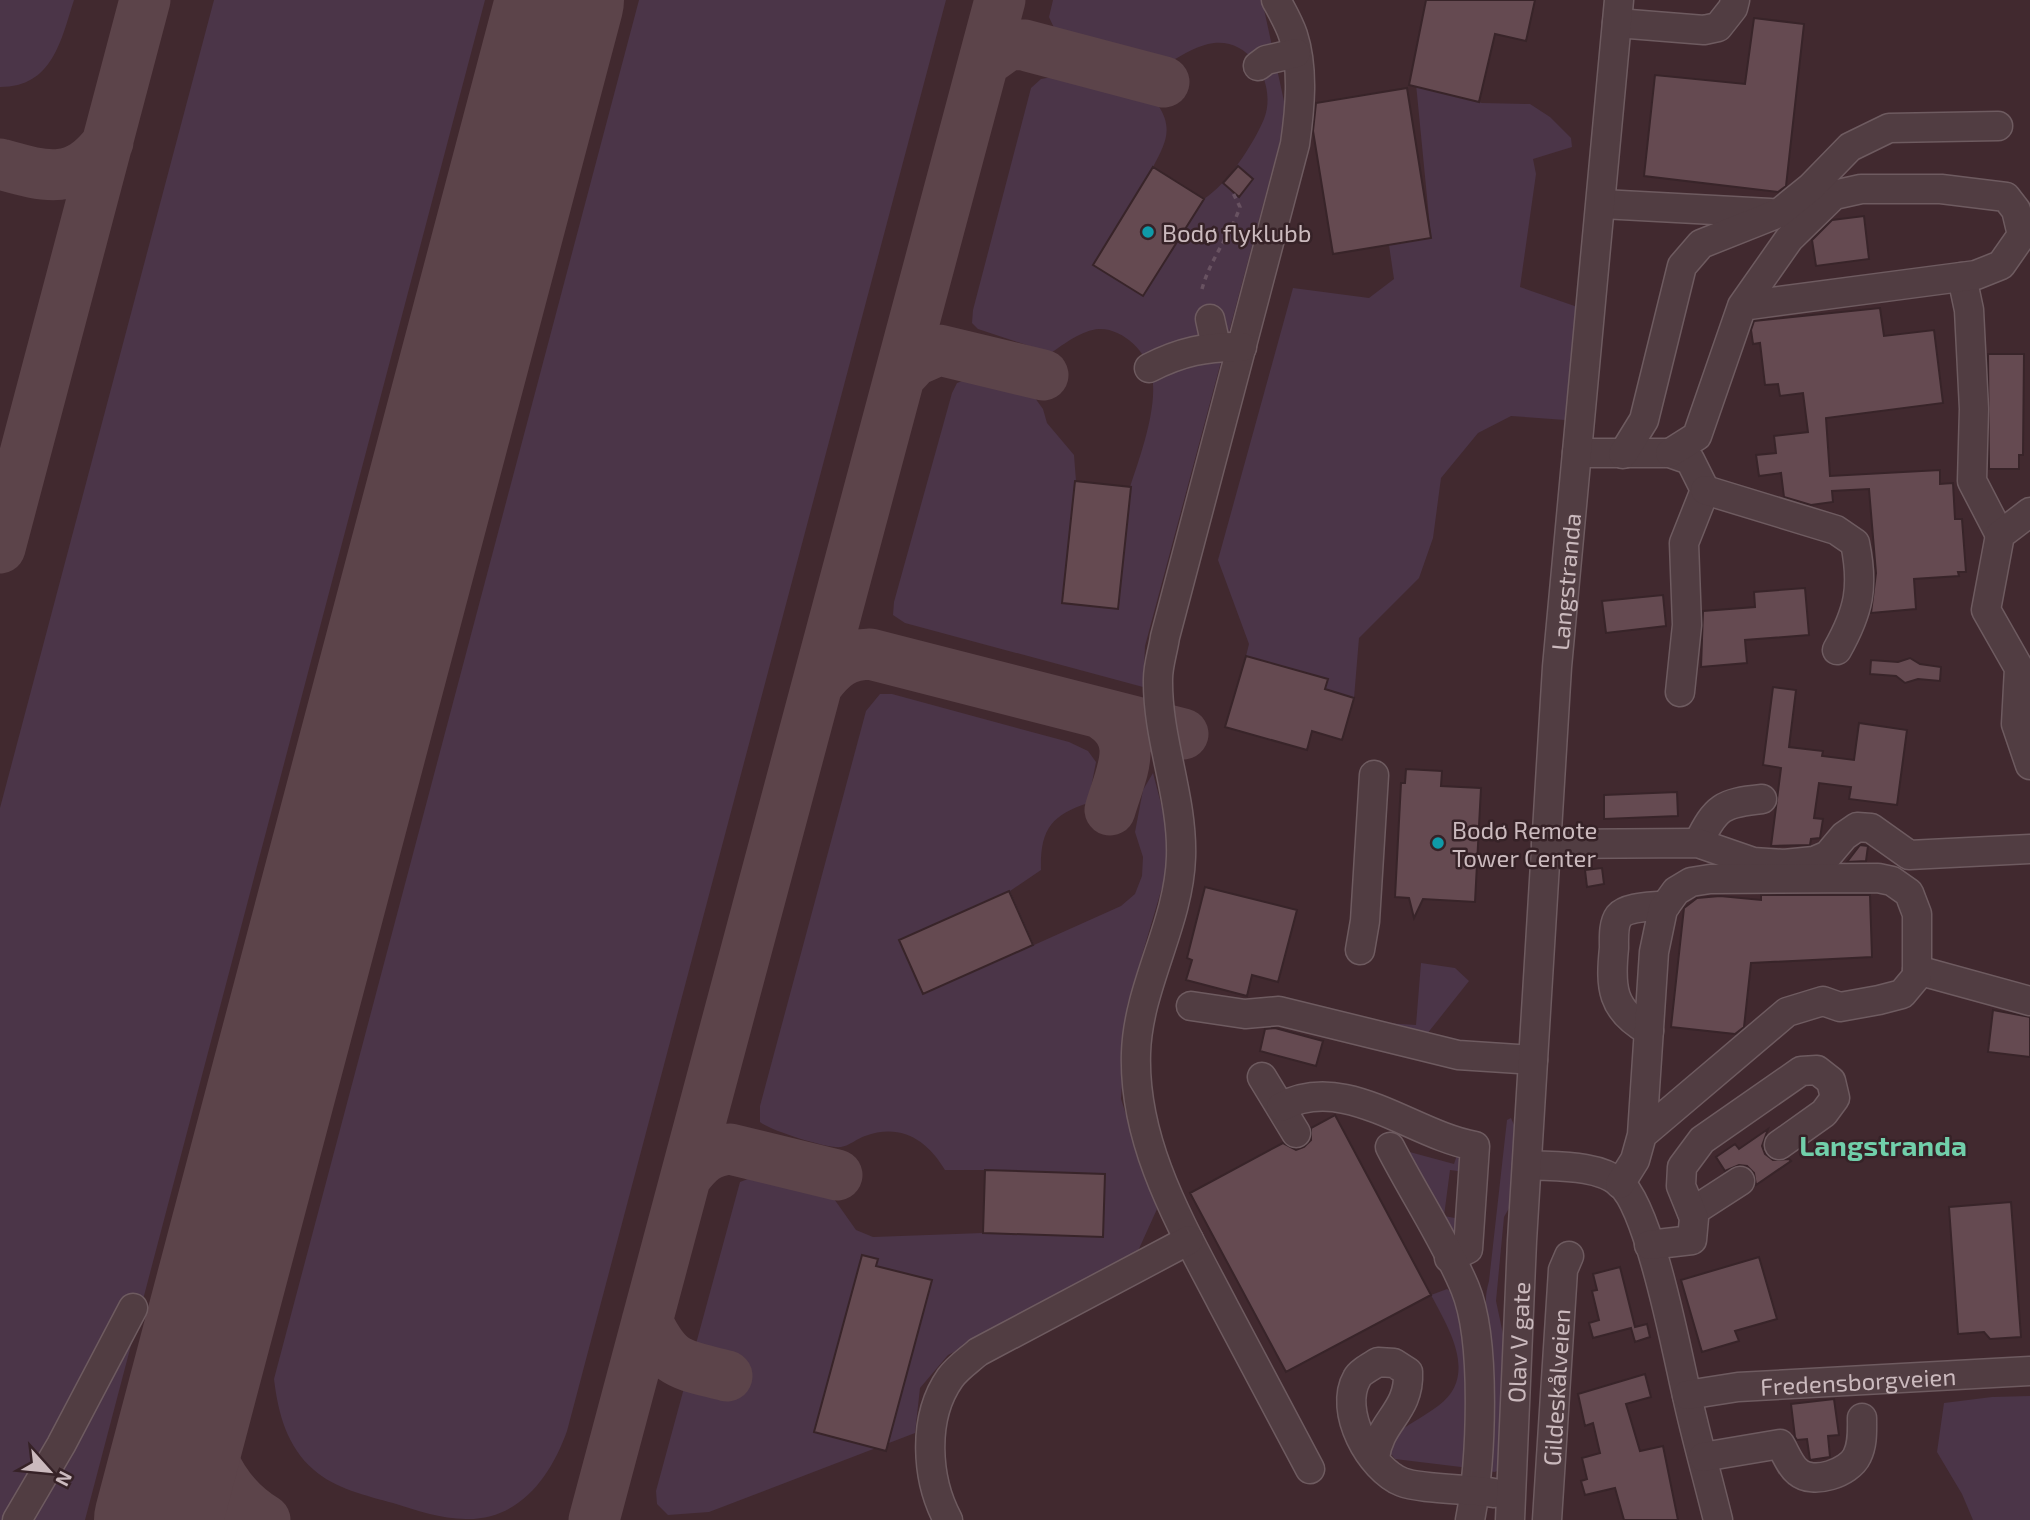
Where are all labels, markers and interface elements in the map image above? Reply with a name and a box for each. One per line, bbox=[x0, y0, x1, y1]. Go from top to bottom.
place label: Bodø flyklubb bbox=[1162, 218, 1311, 247]
marker: Bodø flyklubb bbox=[1140, 224, 1156, 240]
street label: Langstranda bbox=[1544, 512, 1586, 652]
place label: Bodø Remote Tower Center bbox=[1452, 815, 1598, 872]
marker: Bodø Remote Tower Center bbox=[1430, 835, 1446, 851]
district label: Langstranda bbox=[1799, 1128, 1967, 1162]
street label: Olav V gate bbox=[1501, 1281, 1535, 1403]
street label: Gildeskålveien bbox=[1536, 1308, 1575, 1467]
street label: Fredensborgveien bbox=[1760, 1361, 1957, 1400]
north arrow bbox=[14, 1436, 84, 1506]
text: N bbox=[51, 1468, 78, 1490]

